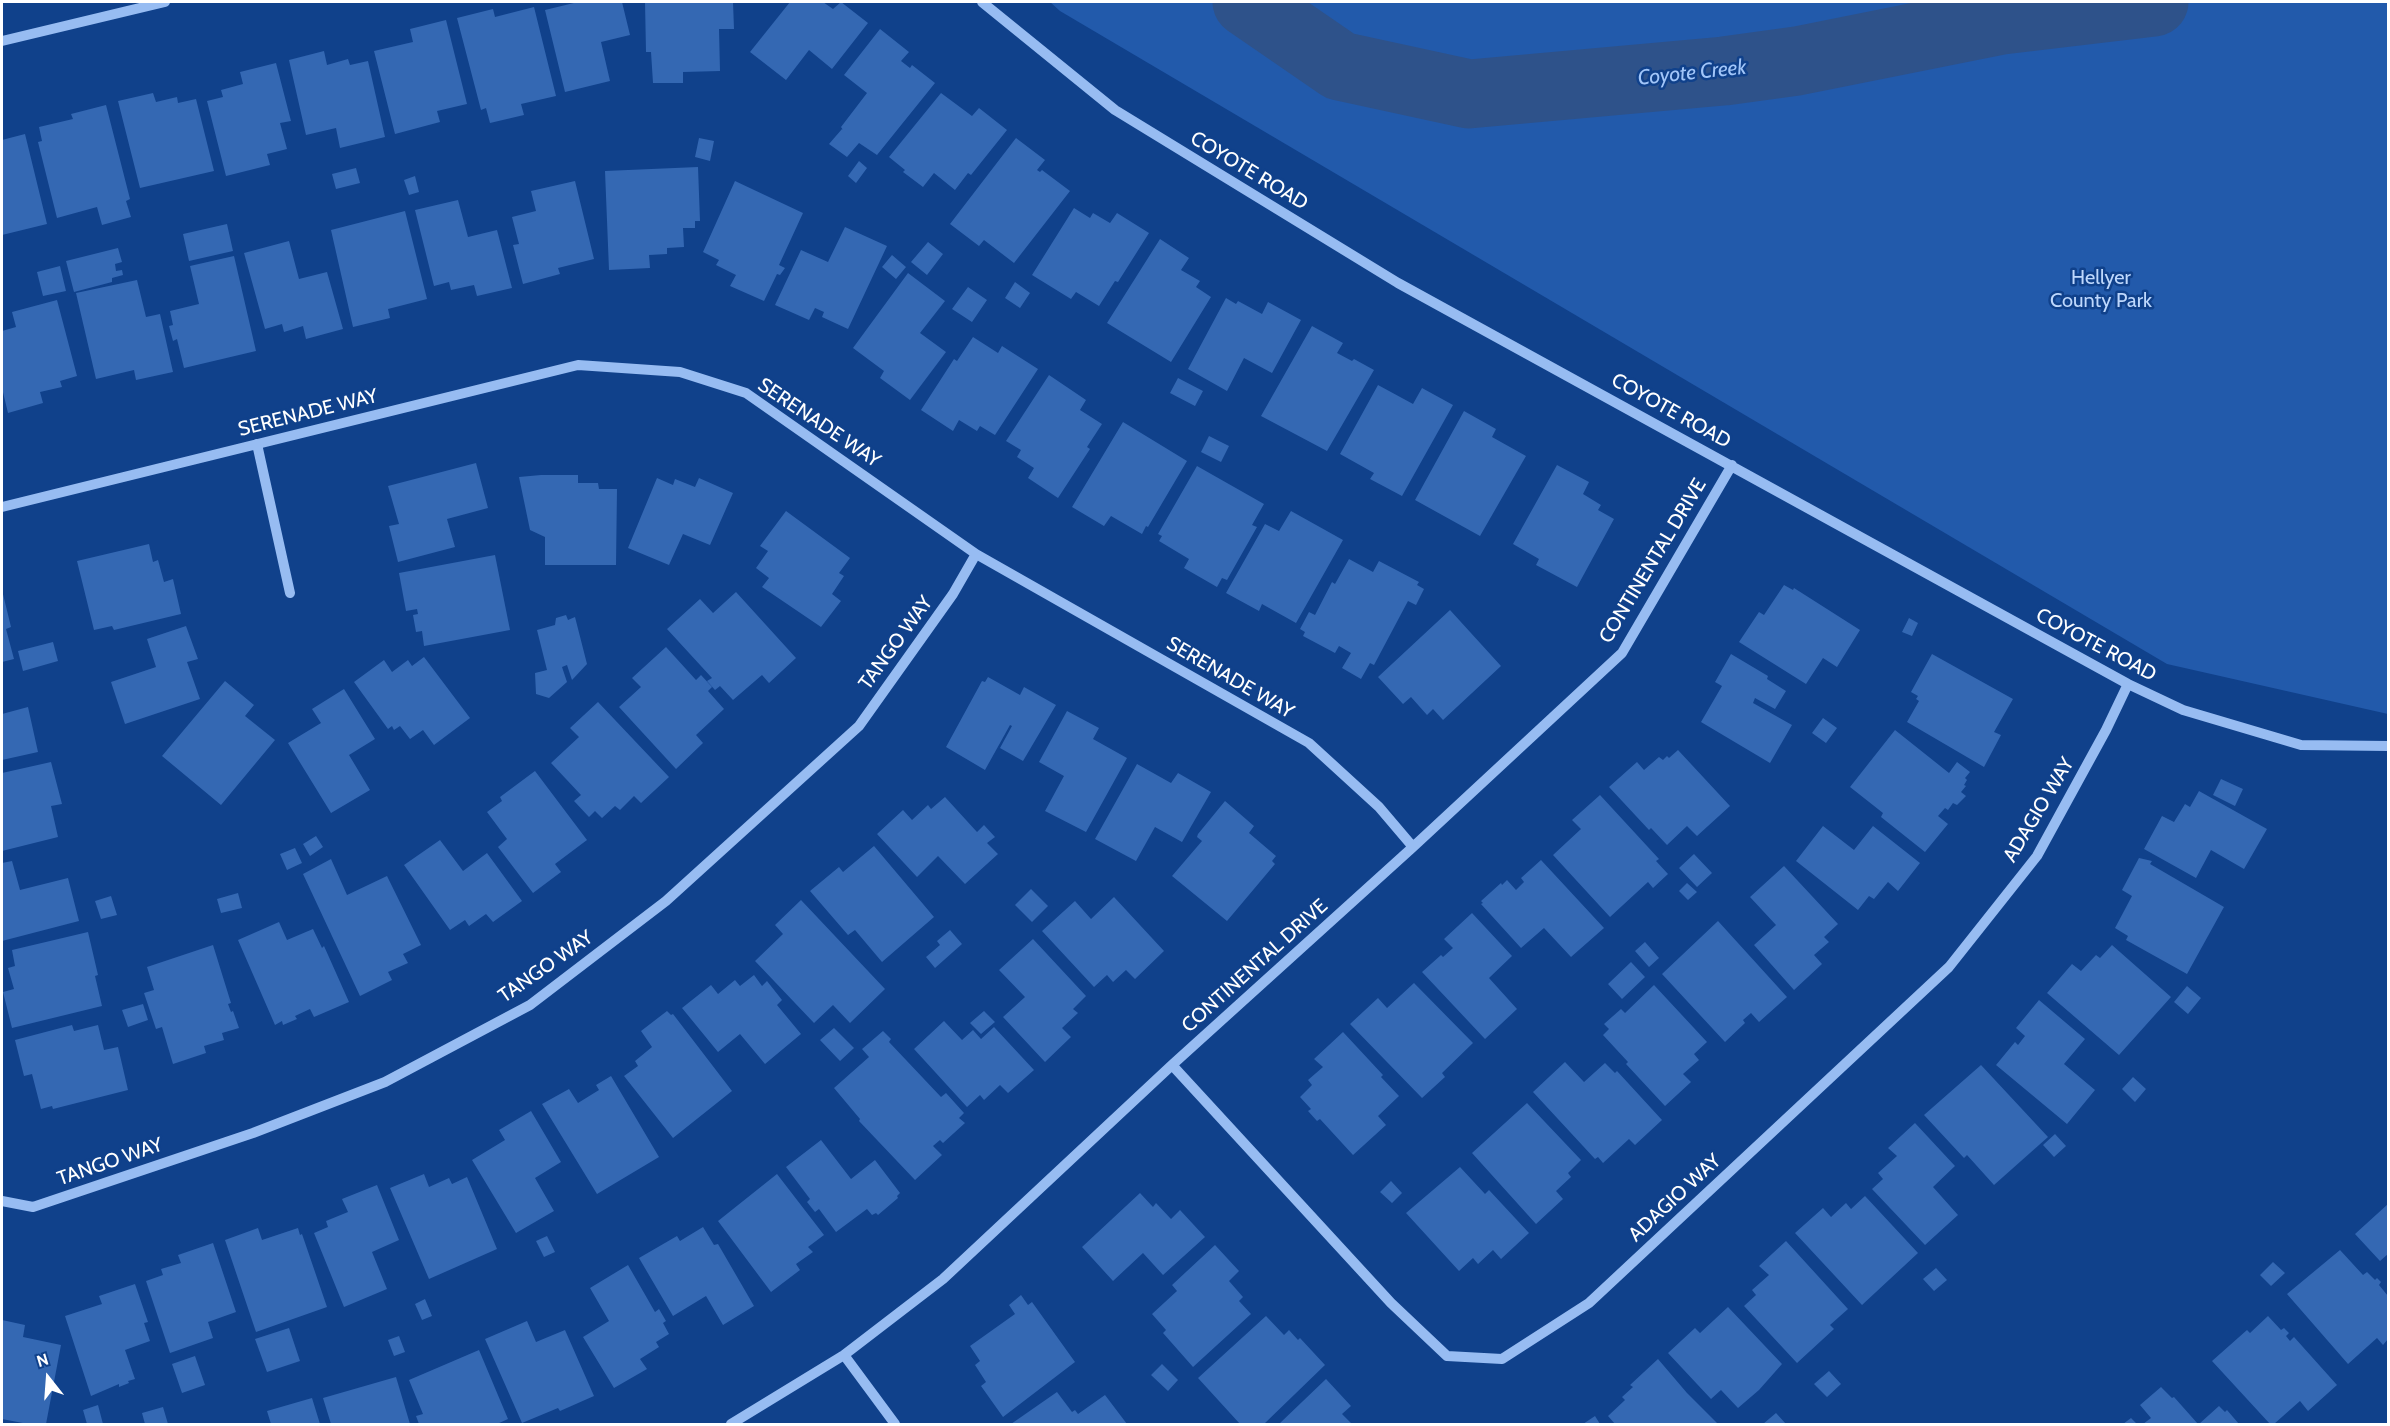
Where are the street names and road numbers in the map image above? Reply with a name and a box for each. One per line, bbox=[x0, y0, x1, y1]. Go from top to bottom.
street label: COYOTE ROAD bbox=[1186, 126, 1312, 216]
street label: COYOTE ROAD bbox=[1607, 368, 1735, 454]
street label: SERENADE WAY bbox=[753, 373, 885, 473]
street label: SERENADE WAY bbox=[236, 384, 380, 442]
street label: CONTINENTAL DRIVE bbox=[1594, 474, 1712, 648]
street label: TANGO WAY bbox=[854, 591, 938, 695]
street label: COYOTE ROAD bbox=[2032, 603, 2160, 687]
street label: SERENADE WAY bbox=[1162, 632, 1298, 724]
street label: ADAGIO WAY bbox=[1998, 753, 2080, 867]
street label: CONTINENTAL DRIVE bbox=[1177, 894, 1333, 1038]
street label: TANGO WAY bbox=[494, 926, 598, 1008]
street label: TANGO WAY bbox=[54, 1133, 166, 1191]
street label: ADAGIO WAY bbox=[1624, 1149, 1726, 1247]

